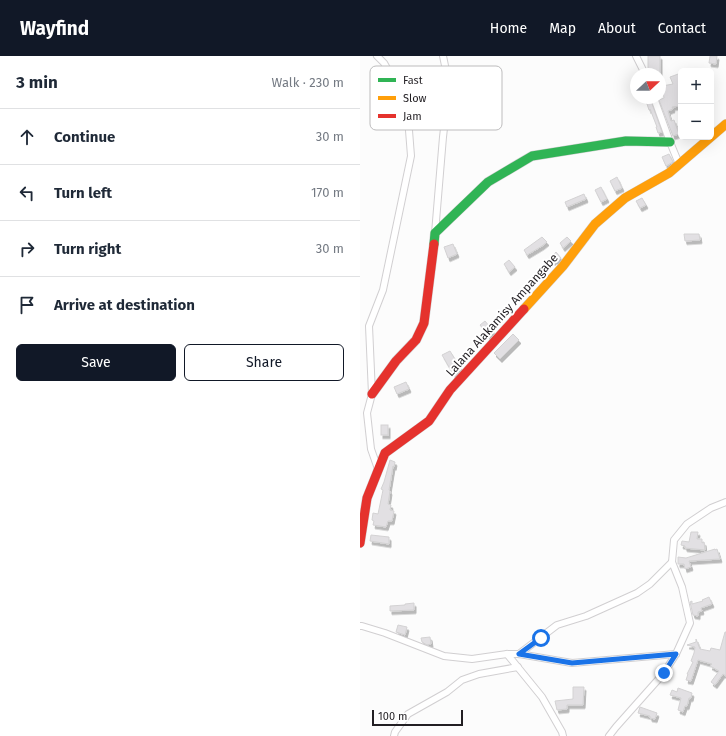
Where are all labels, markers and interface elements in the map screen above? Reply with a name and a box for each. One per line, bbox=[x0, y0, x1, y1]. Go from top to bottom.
text: Wayfind bbox=[20, 17, 89, 40]
text: Home bbox=[490, 20, 527, 37]
text: Map bbox=[549, 20, 576, 37]
text: About bbox=[598, 20, 636, 37]
text: Contact bbox=[658, 20, 706, 37]
legend bbox=[370, 66, 502, 130]
north arrow bbox=[630, 68, 666, 104]
map controls bbox=[678, 68, 714, 140]
button: + bbox=[678, 68, 714, 104]
text: 3 min bbox=[16, 72, 58, 93]
text: Fast bbox=[403, 74, 423, 87]
text: Walk · 230 m bbox=[272, 75, 344, 90]
text: Slow bbox=[403, 92, 427, 105]
button: − bbox=[678, 104, 714, 140]
text: Jam bbox=[403, 110, 422, 123]
icon: ahead bbox=[16, 126, 38, 148]
text: Continue bbox=[54, 128, 115, 146]
text: 30 m bbox=[316, 129, 344, 144]
icon: left bbox=[16, 182, 38, 204]
text: Turn left bbox=[54, 184, 112, 202]
text: 170 m bbox=[311, 185, 344, 200]
icon: right bbox=[16, 238, 38, 260]
text: Turn right bbox=[54, 240, 121, 258]
text: 30 m bbox=[316, 241, 344, 256]
street label: Lalana Alakamisy Ampangabe bbox=[443, 251, 561, 379]
icon: arrive bbox=[16, 294, 38, 316]
text: Arrive at destination bbox=[54, 296, 195, 314]
button: Save bbox=[16, 344, 176, 381]
button: Share bbox=[184, 344, 344, 381]
route start bbox=[532, 629, 550, 647]
route end bbox=[655, 664, 673, 682]
scale bar bbox=[372, 708, 463, 727]
text: 100 m bbox=[378, 710, 407, 723]

